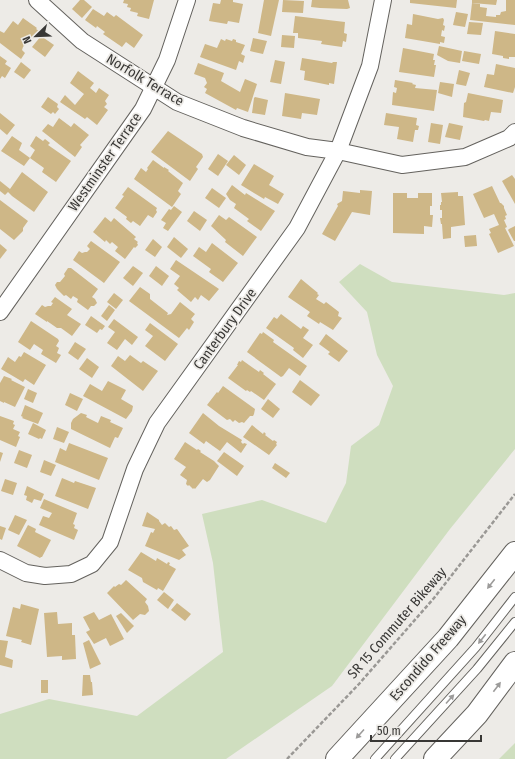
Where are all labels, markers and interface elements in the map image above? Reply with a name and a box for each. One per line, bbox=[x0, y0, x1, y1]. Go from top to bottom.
north arrow bbox=[16, 16, 56, 56]
text: N bbox=[20, 34, 35, 45]
street label: Norfolk Terrace bbox=[103, 50, 187, 110]
street label: Westminster Terrace bbox=[65, 109, 145, 215]
street label: Canterbury Drive bbox=[190, 285, 260, 373]
street label: SR 15 Commuter Bikeway bbox=[344, 563, 450, 682]
one-way arrow bbox=[487, 578, 495, 589]
street label: Escondido Freeway bbox=[386, 611, 470, 704]
one-way arrow bbox=[478, 634, 486, 645]
one-way arrow bbox=[493, 682, 501, 693]
one-way arrow bbox=[445, 694, 454, 704]
scale bar bbox=[371, 717, 481, 743]
text: 50 m bbox=[377, 724, 401, 738]
one-way arrow bbox=[355, 729, 364, 740]

